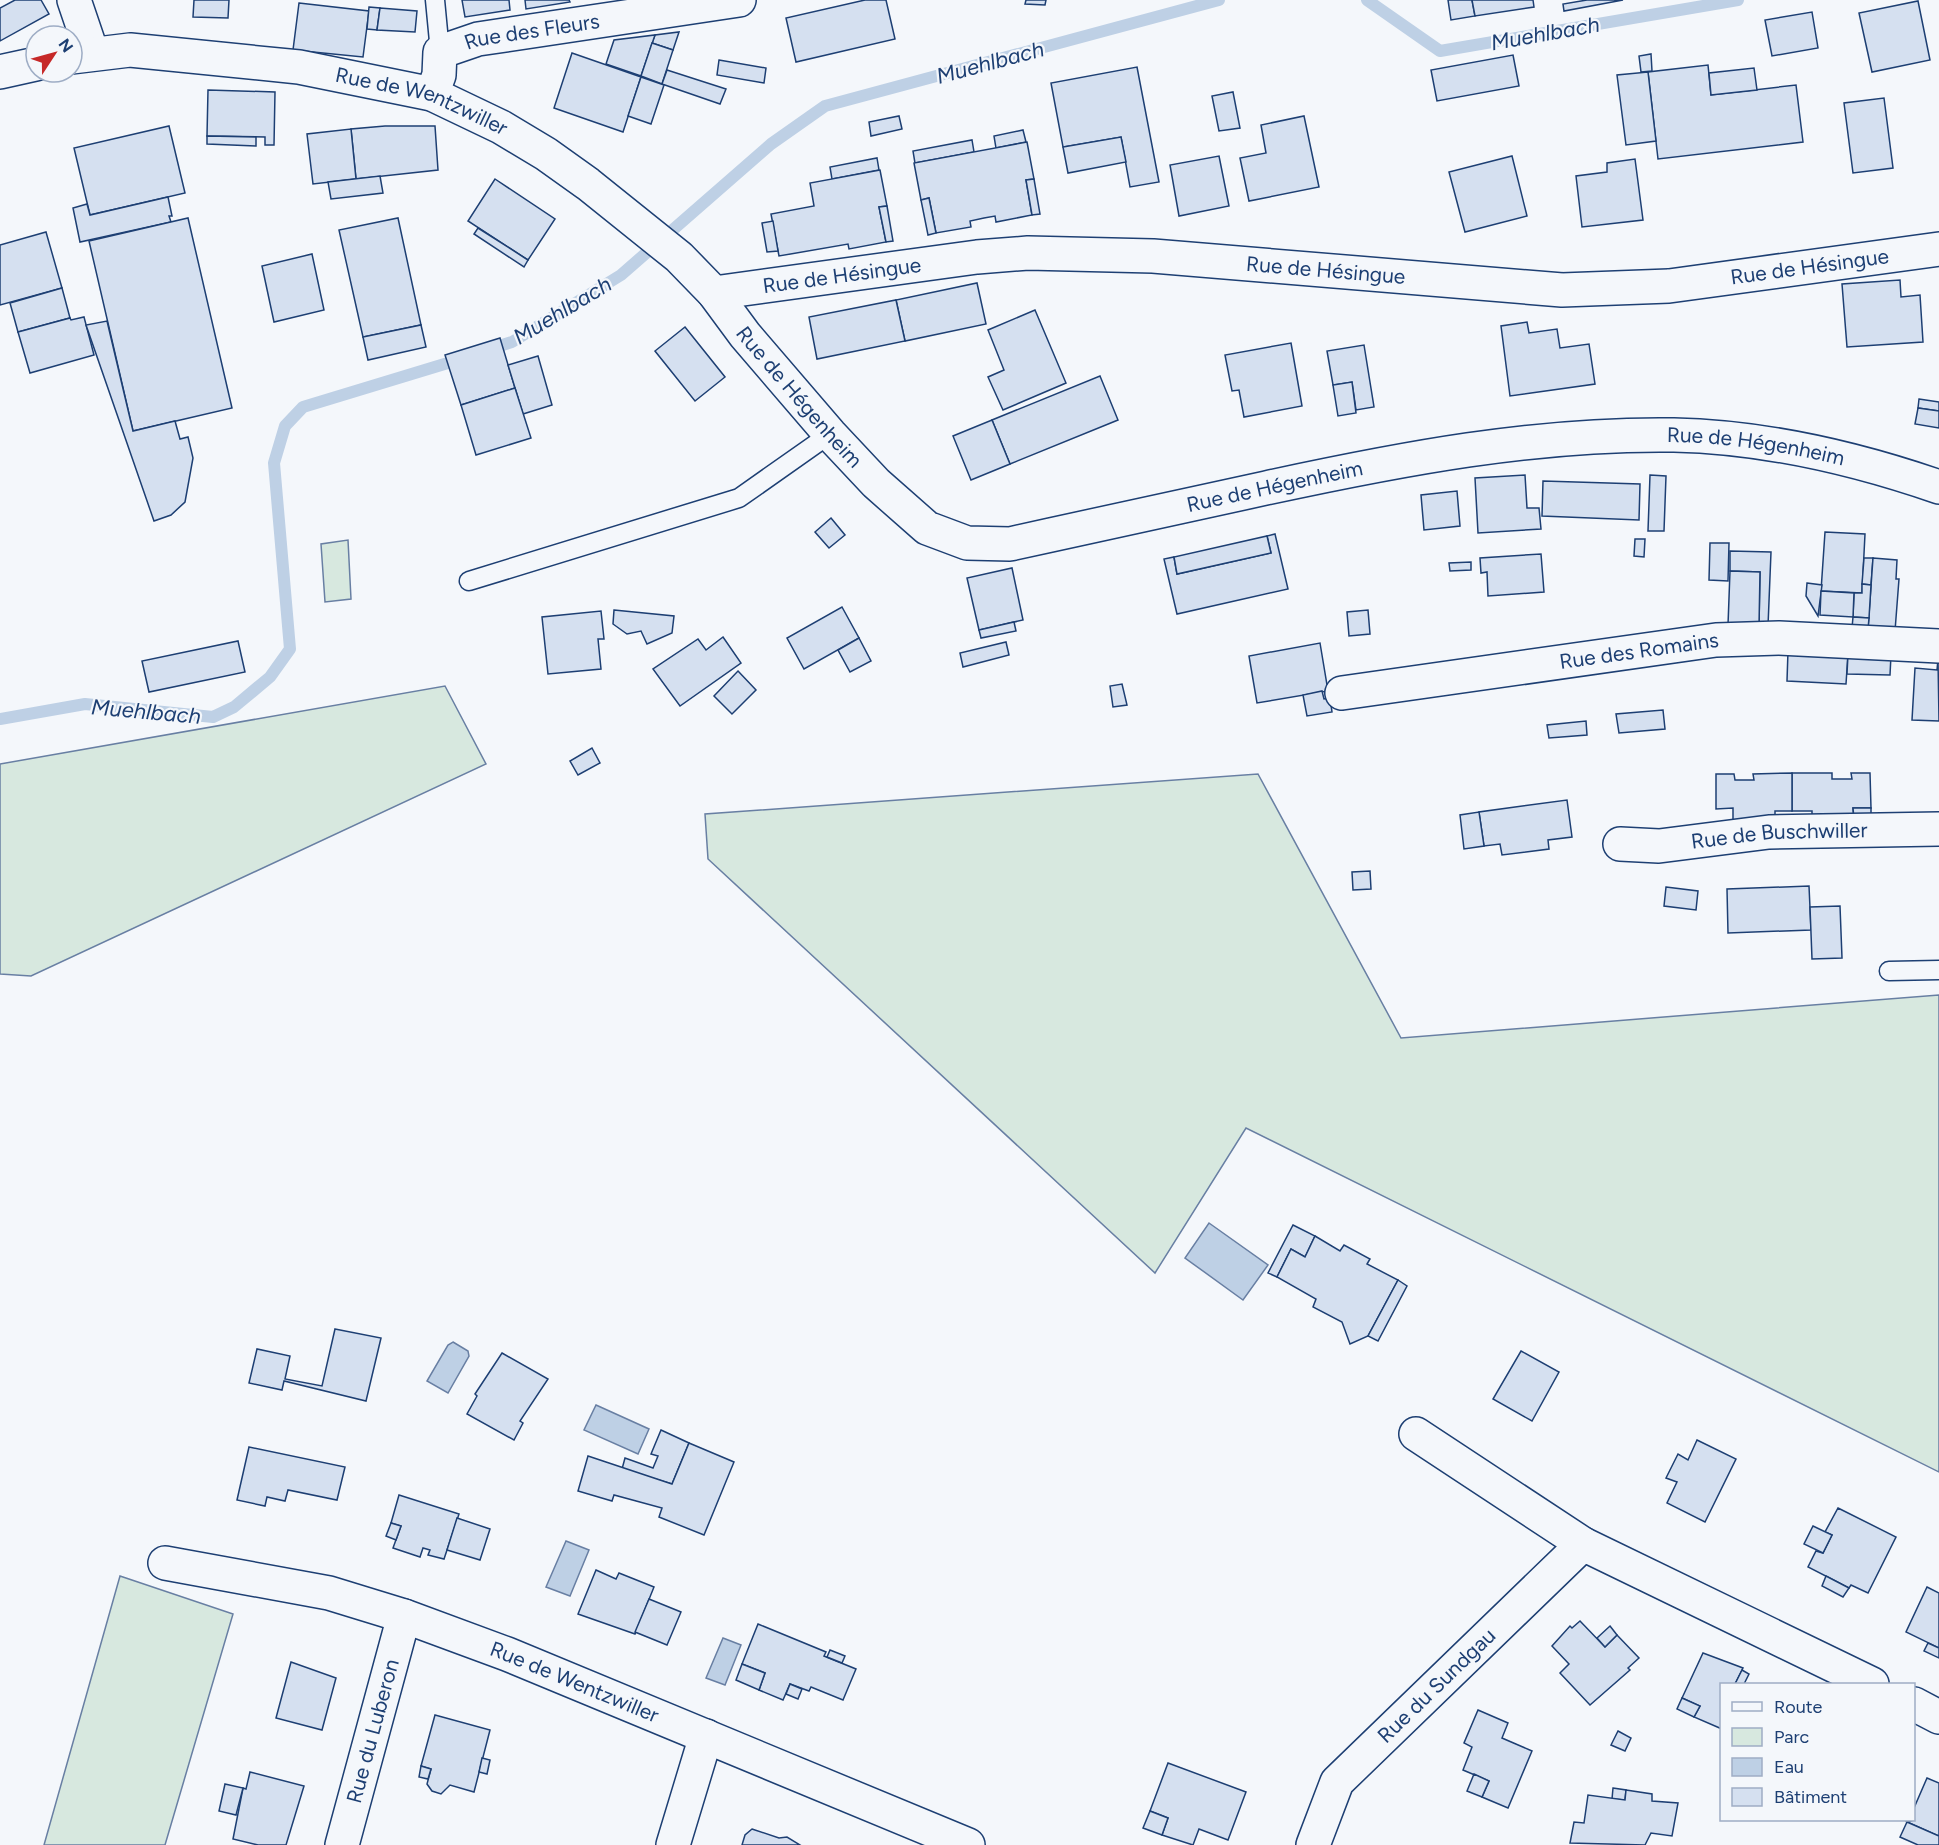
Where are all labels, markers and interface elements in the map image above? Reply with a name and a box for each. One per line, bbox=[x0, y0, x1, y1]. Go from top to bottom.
street label: Rue des Fleurs bbox=[461, 8, 601, 55]
water label: Muehlbach bbox=[1489, 11, 1602, 56]
north arrow bbox=[24, 24, 84, 84]
text: N bbox=[54, 35, 77, 56]
water label: Muehlbach bbox=[933, 35, 1047, 90]
street label: Rue de Wentzwiller bbox=[333, 62, 513, 140]
street label: Rue de Hésingue bbox=[1729, 243, 1890, 289]
street label: Rue de Hésingue bbox=[1245, 251, 1406, 289]
street label: Rue de Hésingue bbox=[761, 252, 923, 298]
water label: Muehlbach bbox=[508, 270, 616, 350]
street label: Rue de Hégenheim bbox=[731, 321, 868, 472]
street label: Rue de Hégenheim bbox=[1667, 422, 1847, 471]
street label: Rue de Hégenheim bbox=[1184, 455, 1365, 517]
street label: Rue des Romains bbox=[1558, 627, 1720, 674]
water label: Muehlbach bbox=[90, 693, 202, 730]
street label: Rue de Buschwiller bbox=[1690, 817, 1868, 854]
street label: Rue du Sundgau bbox=[1372, 1623, 1500, 1748]
street label: Rue de Wentzwiller bbox=[487, 1636, 663, 1728]
street label: Rue du Luberon bbox=[341, 1656, 404, 1806]
legend bbox=[1720, 1683, 1915, 1821]
text: Route bbox=[1774, 1696, 1823, 1718]
text: Parc bbox=[1774, 1726, 1810, 1748]
text: Eau bbox=[1774, 1756, 1804, 1778]
text: Bâtiment bbox=[1774, 1786, 1847, 1808]

